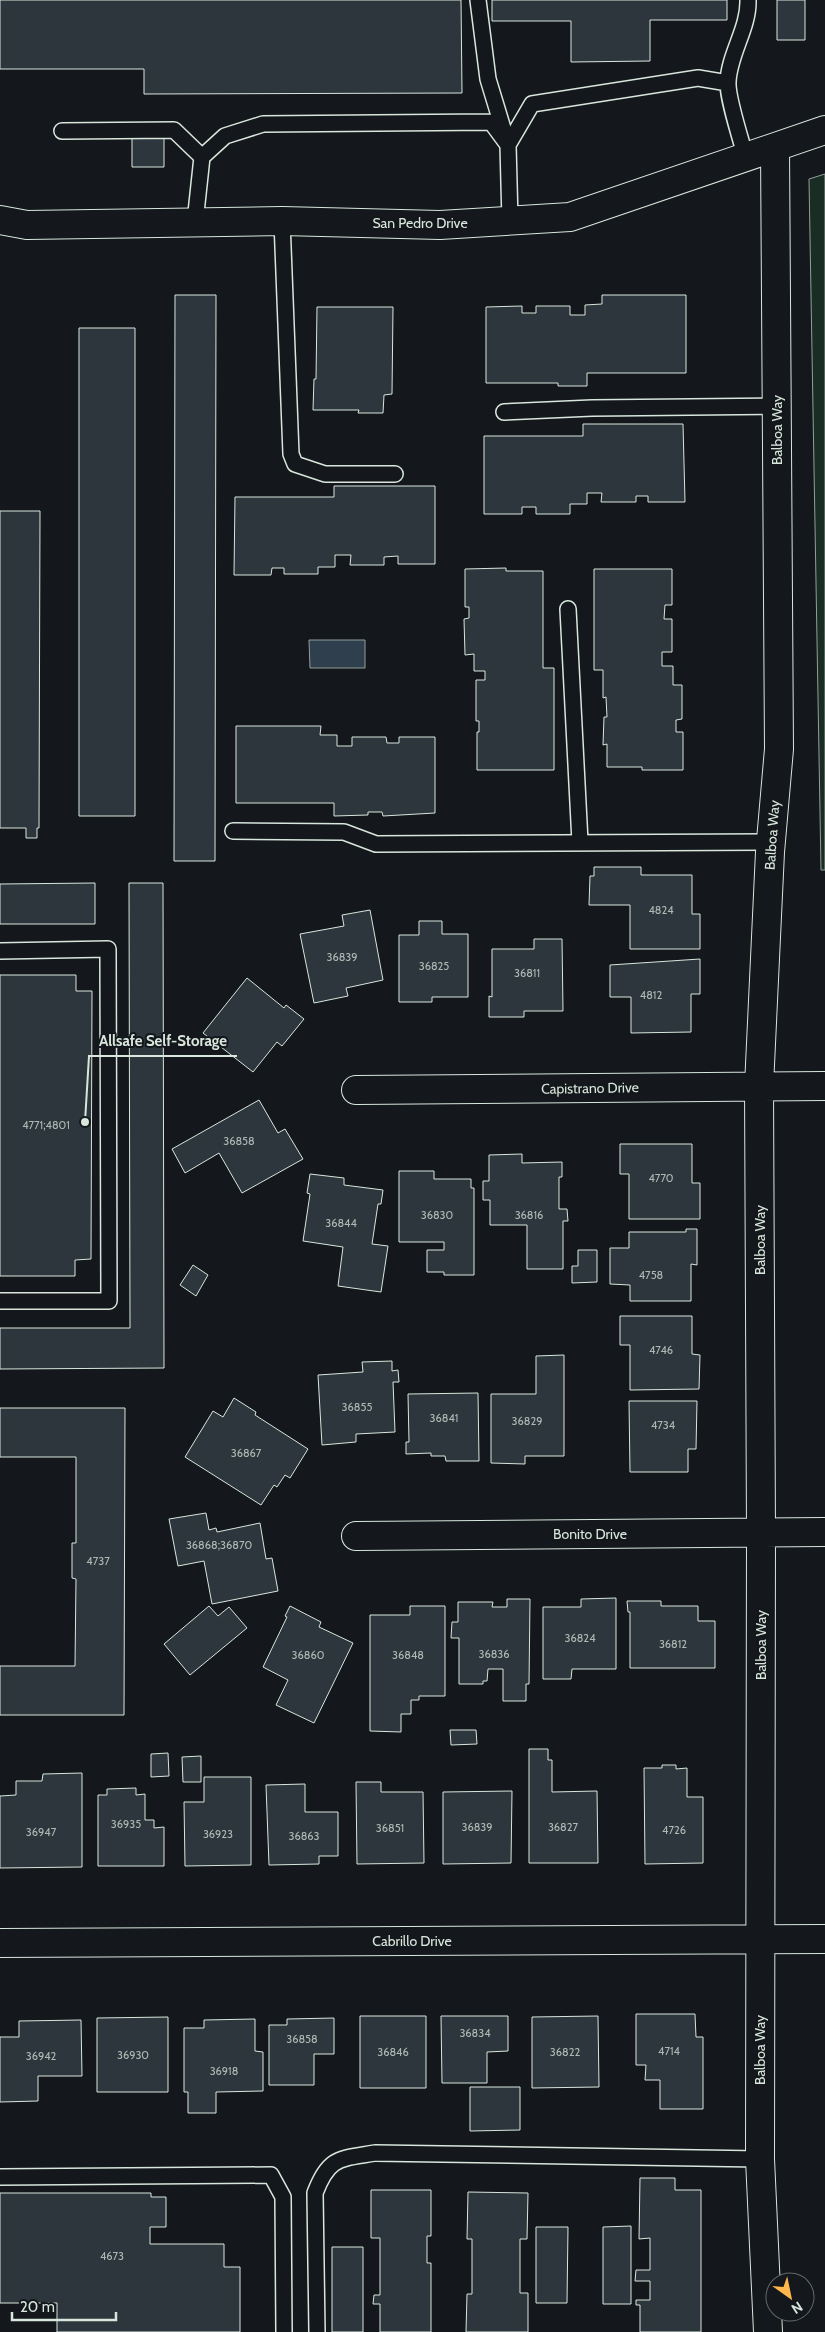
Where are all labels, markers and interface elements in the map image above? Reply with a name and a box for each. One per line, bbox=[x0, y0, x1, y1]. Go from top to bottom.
street label: San Pedro Drive bbox=[372, 214, 468, 232]
street label: Balboa Way bbox=[768, 395, 786, 465]
street label: Balboa Way bbox=[761, 799, 783, 871]
house number: 4824 bbox=[648, 903, 674, 917]
house number: 36839 bbox=[326, 950, 358, 964]
house number: 36825 bbox=[419, 959, 449, 973]
house number: 36811 bbox=[514, 966, 540, 980]
house number: 4812 bbox=[640, 988, 662, 1002]
callout: Allsafe Self-Storage bbox=[89, 1026, 237, 1056]
text: Allsafe Self-Storage bbox=[99, 1032, 227, 1050]
street label: Capistrano Drive bbox=[541, 1078, 639, 1098]
house number: 4771;4801 bbox=[22, 1118, 70, 1132]
house number: 36858 bbox=[223, 1134, 255, 1148]
house number: 4770 bbox=[648, 1171, 674, 1185]
street label: Balboa Way bbox=[751, 1205, 769, 1275]
house number: 36830 bbox=[421, 1208, 454, 1222]
house number: 36816 bbox=[515, 1208, 543, 1222]
house number: 36844 bbox=[325, 1216, 357, 1230]
house number: 4758 bbox=[639, 1268, 663, 1282]
house number: 4746 bbox=[649, 1343, 673, 1357]
house number: 36855 bbox=[342, 1400, 372, 1414]
house number: 36841 bbox=[430, 1411, 458, 1425]
house number: 36829 bbox=[512, 1414, 542, 1428]
house number: 4734 bbox=[651, 1418, 676, 1432]
house number: 36867 bbox=[231, 1446, 262, 1460]
street label: Bonito Drive bbox=[553, 1525, 627, 1543]
house number: 36868;36870 bbox=[186, 1538, 252, 1552]
house number: 4737 bbox=[86, 1554, 110, 1568]
street label: Balboa Way bbox=[752, 1610, 770, 1680]
house number: 36824 bbox=[565, 1631, 596, 1645]
house number: 36812 bbox=[659, 1637, 687, 1651]
house number: 36836 bbox=[478, 1647, 510, 1661]
house number: 36860 bbox=[292, 1648, 325, 1662]
house number: 36848 bbox=[392, 1648, 424, 1662]
house number: 36935 bbox=[111, 1817, 141, 1831]
house number: 36839 bbox=[461, 1820, 493, 1834]
house number: 36827 bbox=[548, 1820, 579, 1834]
house number: 36851 bbox=[376, 1821, 404, 1835]
house number: 4726 bbox=[662, 1823, 686, 1837]
house number: 36947 bbox=[26, 1825, 57, 1839]
house number: 36923 bbox=[203, 1827, 233, 1841]
house number: 36863 bbox=[288, 1829, 320, 1843]
street label: Cabrillo Drive bbox=[372, 1932, 452, 1950]
street label: Balboa Way bbox=[751, 2015, 769, 2085]
house number: 36834 bbox=[459, 2026, 491, 2040]
house number: 36858 bbox=[286, 2032, 318, 2046]
house number: 4714 bbox=[658, 2044, 681, 2058]
house number: 36846 bbox=[377, 2045, 409, 2059]
house number: 36822 bbox=[550, 2045, 580, 2059]
house number: 36930 bbox=[117, 2048, 149, 2062]
house number: 36942 bbox=[26, 2049, 57, 2063]
house number: 36918 bbox=[210, 2064, 238, 2078]
house number: 4673 bbox=[100, 2249, 124, 2263]
north arrow bbox=[765, 2272, 815, 2322]
scale bar bbox=[12, 2290, 116, 2322]
text: 20 m bbox=[20, 2298, 55, 2316]
text: N bbox=[788, 2298, 806, 2318]

